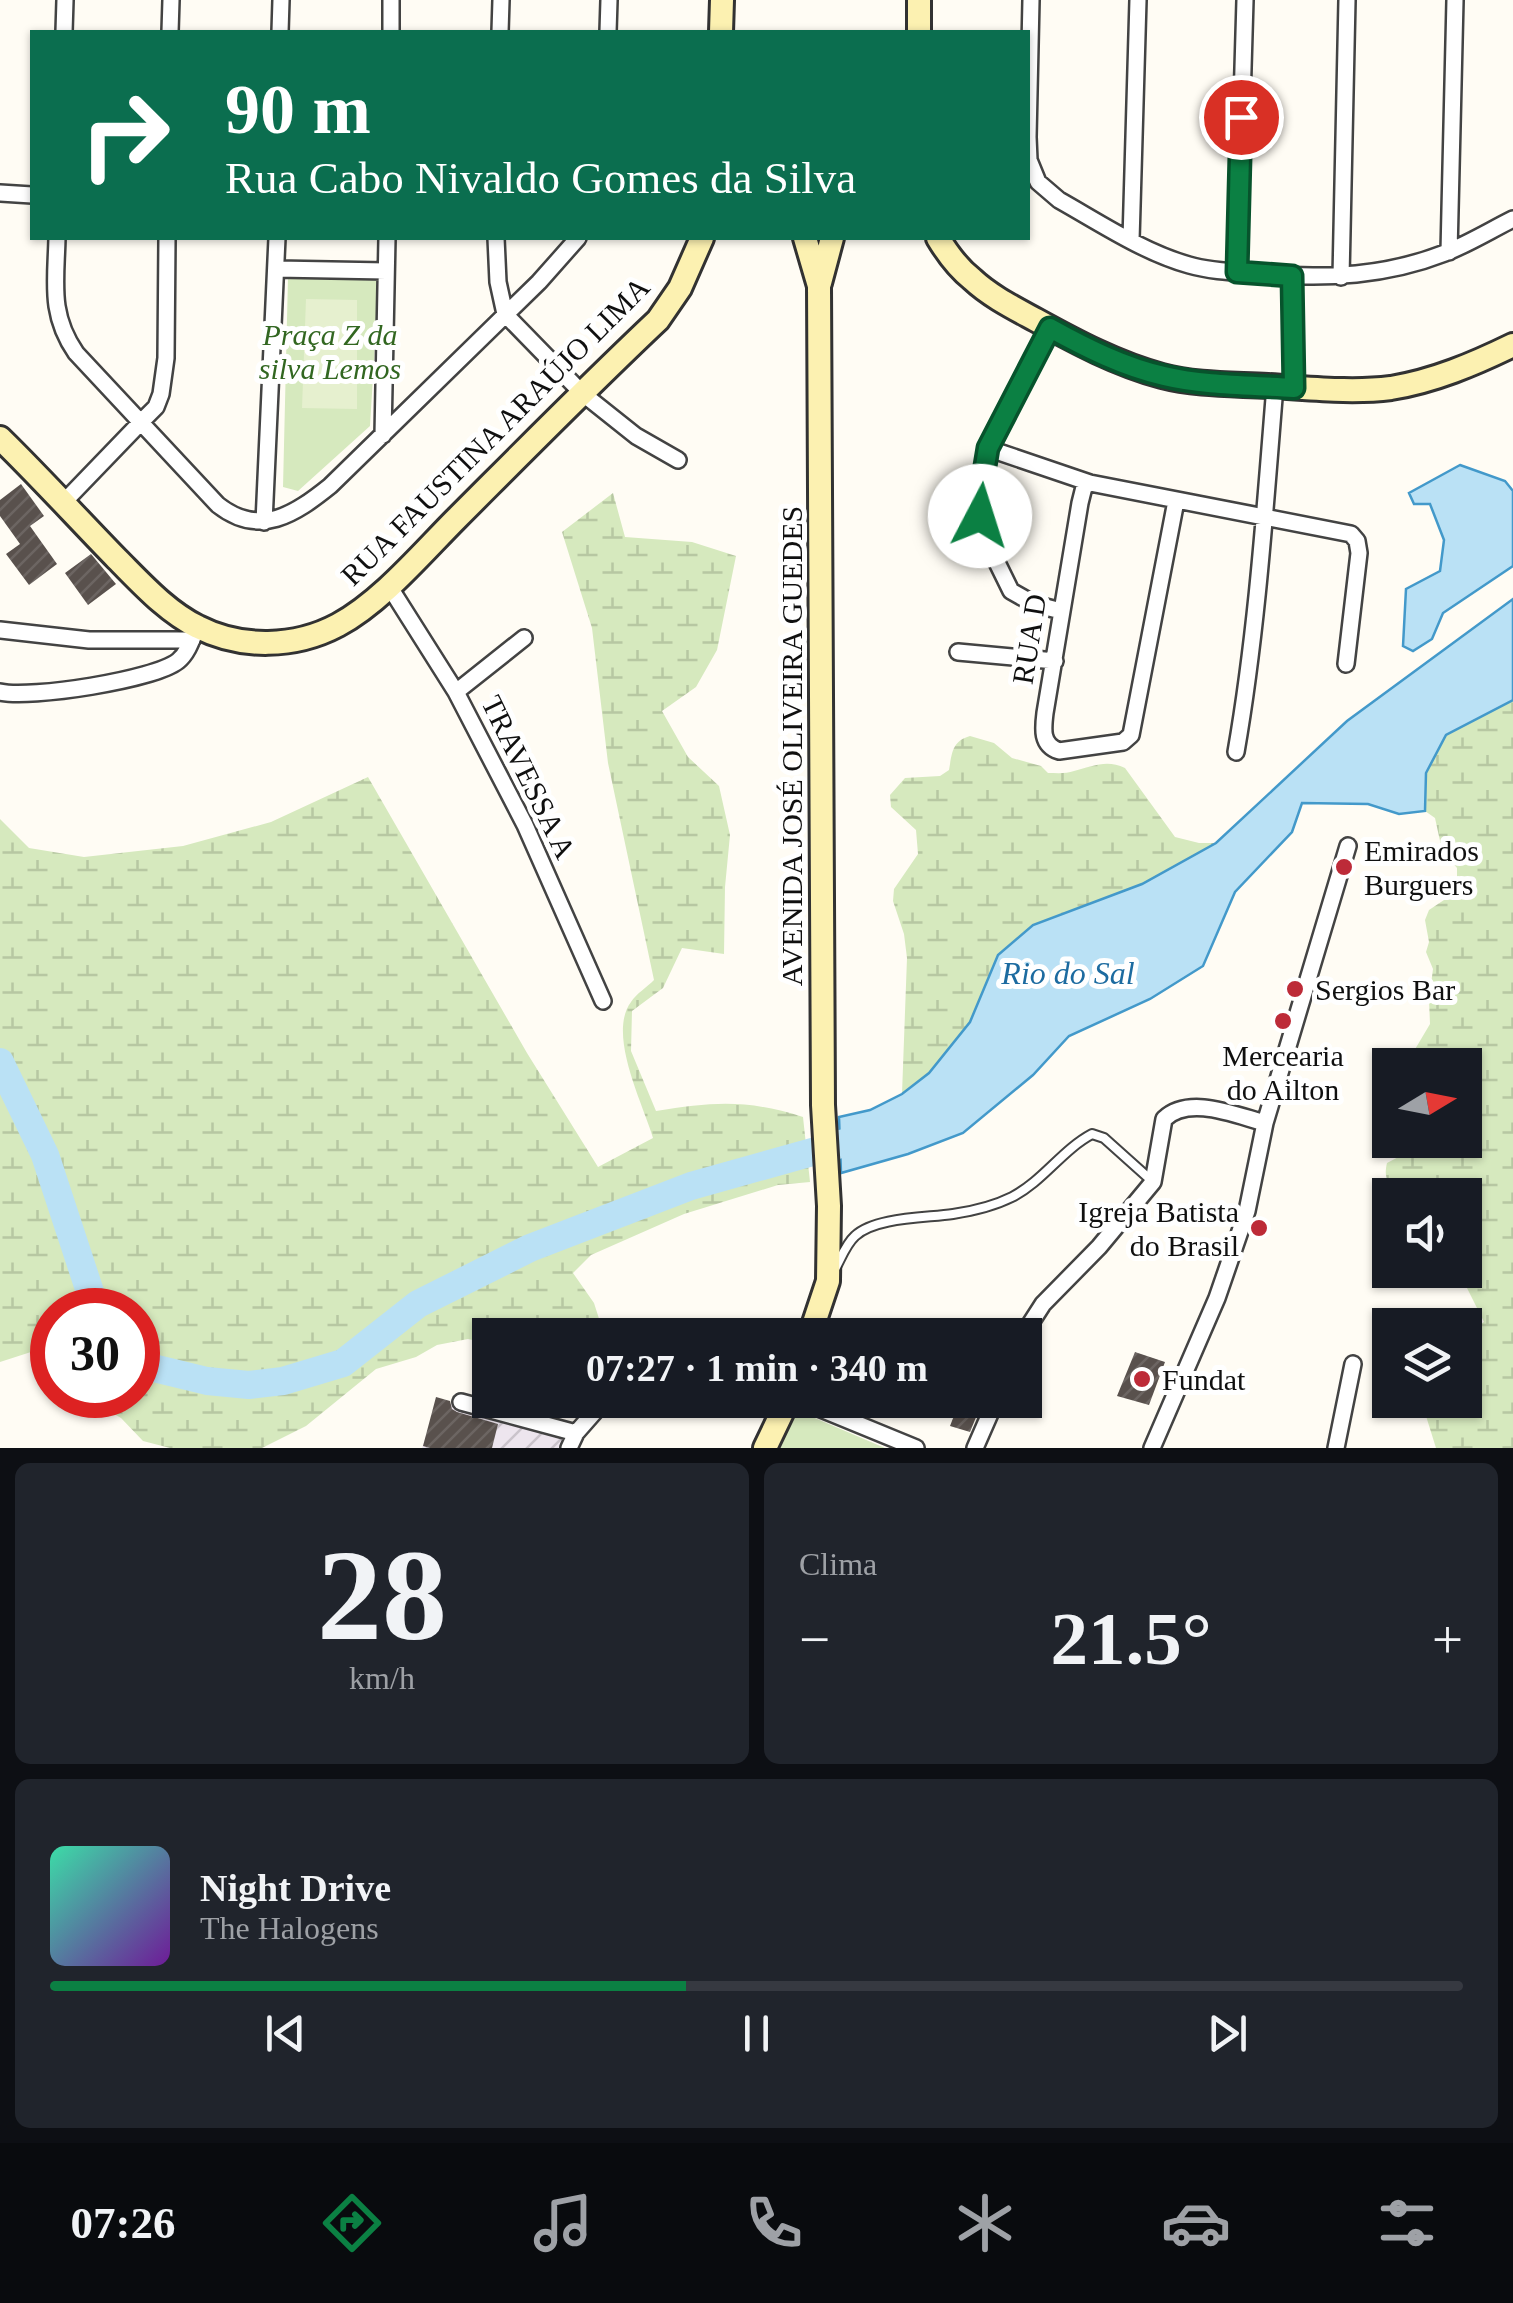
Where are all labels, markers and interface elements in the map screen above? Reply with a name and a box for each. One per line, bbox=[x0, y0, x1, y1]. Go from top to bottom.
icon: right bbox=[60, 70, 190, 200]
text: 90 m bbox=[225, 71, 371, 148]
pin bbox=[1199, 75, 1284, 160]
icon: arrive bbox=[1214, 90, 1269, 145]
text: Rua Cabo Nivaldo Gomes da Silva bbox=[225, 153, 856, 203]
street label: RUA FAUSTINA ARAÚJO LIMA bbox=[334, 270, 656, 592]
park label: Praça Z da silva Lemos bbox=[259, 318, 401, 385]
position arrow bbox=[928, 464, 1032, 568]
street label: AVENIDA JOSÉ OLIVEIRA GUEDES bbox=[775, 506, 808, 986]
street label: RUA D bbox=[1006, 592, 1052, 686]
street label: TRAVESSA A bbox=[475, 690, 583, 864]
place label: Emirados Burguers bbox=[1364, 834, 1479, 901]
marker: Emirados Burguers bbox=[1333, 856, 1355, 878]
water label: Rio do Sal bbox=[1000, 955, 1135, 991]
place label: Sergios Bar bbox=[1315, 973, 1455, 1006]
marker: Sergios Bar bbox=[1284, 978, 1306, 1000]
marker: Mercearia do Ailton bbox=[1272, 1010, 1294, 1032]
place label: Mercearia do Ailton bbox=[1222, 1039, 1344, 1106]
north arrow bbox=[1372, 1048, 1482, 1158]
map controls bbox=[1372, 1048, 1482, 1418]
button: sound bbox=[1372, 1178, 1482, 1288]
place label: Igreja Batista do Brasil bbox=[1078, 1195, 1239, 1262]
marker: Igreja Batista do Brasil bbox=[1248, 1217, 1270, 1239]
speed limit sign: 30 bbox=[30, 1288, 160, 1418]
button: layers bbox=[1372, 1308, 1482, 1418]
text: 07:27 · 1 min · 340 m bbox=[586, 1347, 928, 1389]
place label: Fundat bbox=[1162, 1363, 1246, 1396]
marker: Fundat bbox=[1131, 1368, 1153, 1390]
text: 28 bbox=[317, 1523, 447, 1667]
text: Clima bbox=[799, 1546, 877, 1582]
text: 21.5° bbox=[1050, 1597, 1212, 1680]
text: − bbox=[799, 1609, 830, 1670]
text: + bbox=[1432, 1609, 1463, 1670]
text: km/h bbox=[349, 1660, 415, 1696]
text: Night Drive bbox=[200, 1867, 391, 1909]
text: The Halogens bbox=[200, 1910, 379, 1946]
icon: previous bbox=[258, 2006, 313, 2061]
icon: pause bbox=[729, 2006, 784, 2061]
icon: next bbox=[1200, 2006, 1255, 2061]
icon: directions bbox=[317, 2188, 387, 2258]
icon: music bbox=[528, 2188, 598, 2258]
icon: phone bbox=[739, 2188, 809, 2258]
icon: climate bbox=[950, 2188, 1020, 2258]
icon: car bbox=[1161, 2188, 1231, 2258]
icon: filters bbox=[1372, 2188, 1442, 2258]
text: 07:26 bbox=[71, 2198, 176, 2248]

